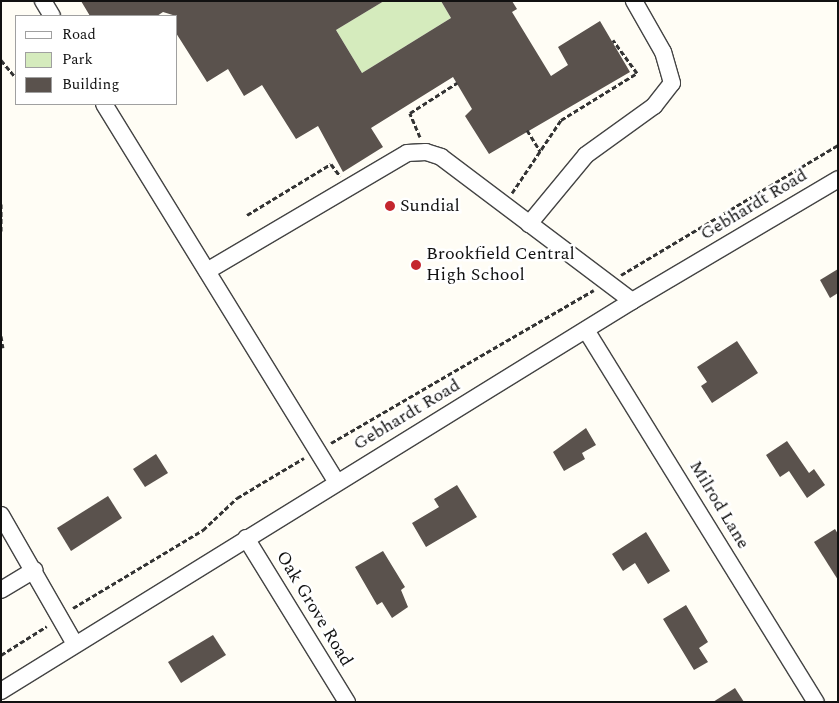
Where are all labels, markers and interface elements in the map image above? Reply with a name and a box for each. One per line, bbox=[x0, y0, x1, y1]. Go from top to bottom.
legend bbox=[15, 15, 178, 105]
text: Road bbox=[62, 23, 96, 46]
text: Park bbox=[62, 48, 93, 71]
text: Building bbox=[62, 73, 119, 96]
street label: Gebhardt Road bbox=[697, 165, 811, 245]
place label: Sundial bbox=[400, 195, 460, 217]
marker: Sundial bbox=[384, 200, 396, 212]
place label: Brookfield Central High School bbox=[426, 244, 575, 286]
marker: Brookfield Central High School bbox=[410, 259, 422, 271]
street label: Gebhardt Road bbox=[350, 375, 464, 455]
street label: Milrod Lane bbox=[684, 457, 754, 553]
street label: Oak Grove Road bbox=[271, 547, 357, 671]

